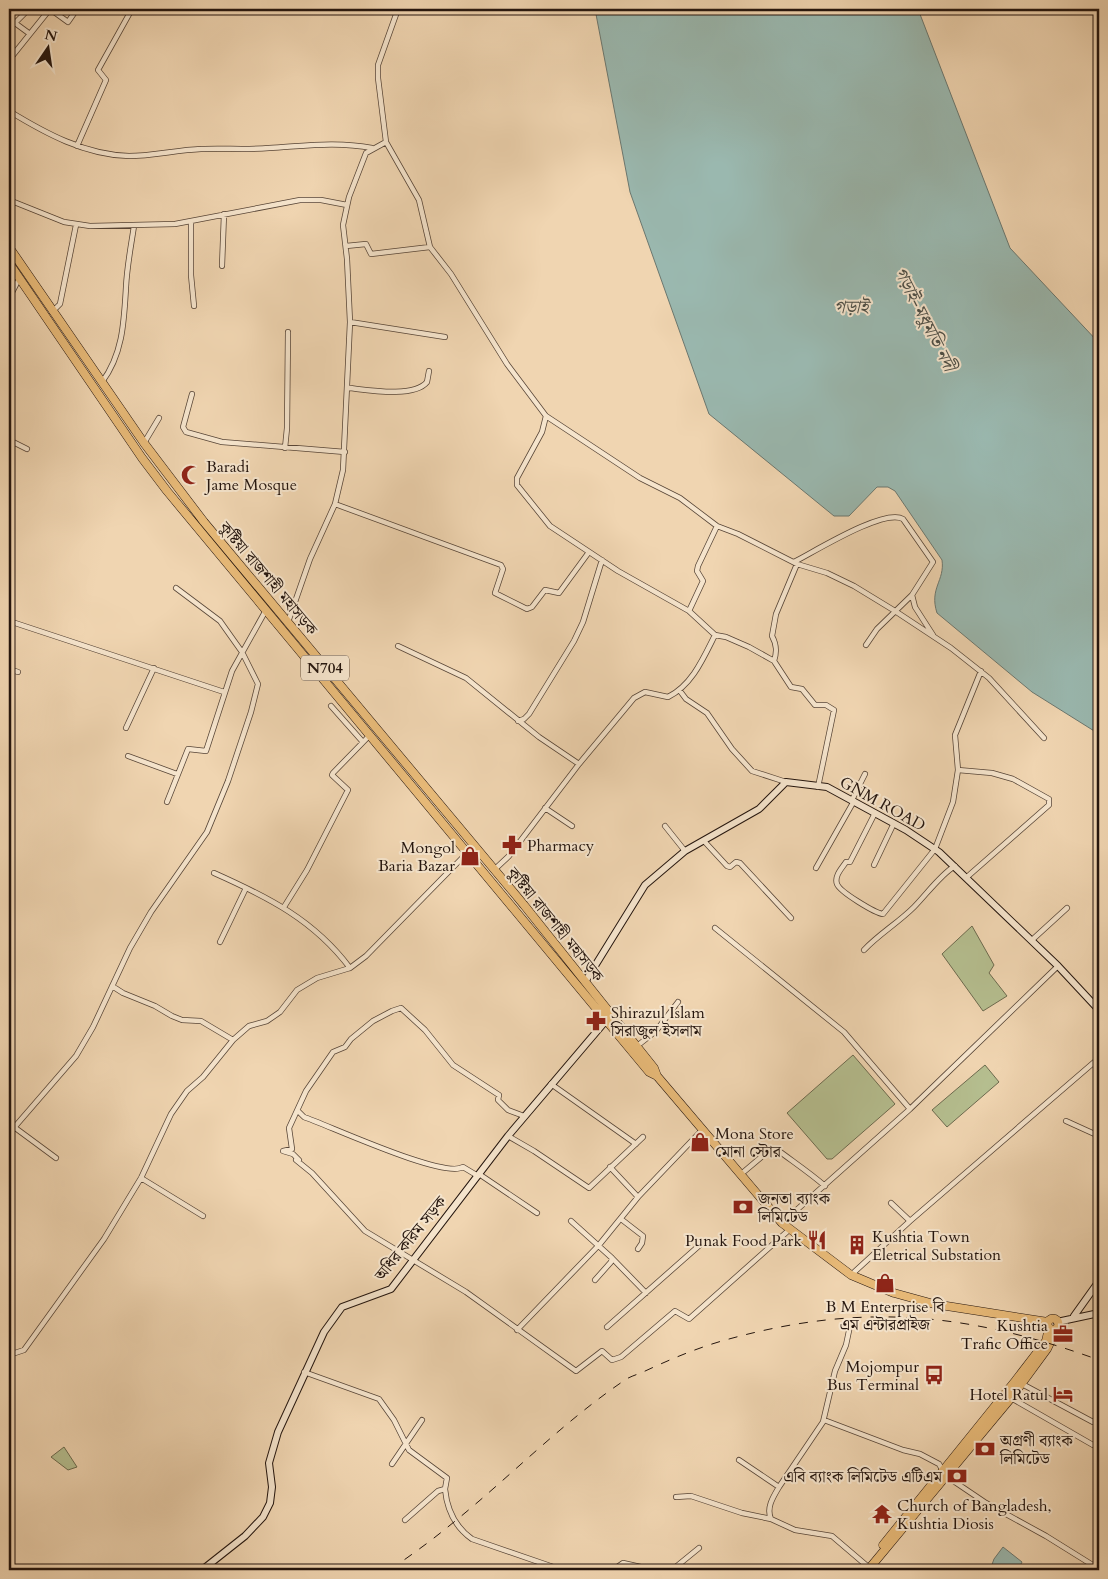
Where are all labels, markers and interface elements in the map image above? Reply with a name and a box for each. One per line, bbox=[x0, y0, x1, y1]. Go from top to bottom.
north arrow bbox=[22, 22, 72, 72]
text: N bbox=[43, 25, 59, 46]
water label: গড়াই-মধুমতি নদী bbox=[888, 263, 963, 378]
water label: গড়াই bbox=[834, 295, 872, 320]
place label: Baradi Jame Mosque bbox=[204, 456, 297, 496]
mosque icon: Baradi Jame Mosque bbox=[180, 464, 202, 486]
street label: কুষ্টিয়া রাজশাহী মহাসড়ক bbox=[214, 517, 323, 641]
road number: N704 bbox=[301, 656, 349, 680]
street label: GNM ROAD bbox=[836, 771, 929, 837]
pharmacy icon: Pharmacy bbox=[501, 834, 523, 856]
place label: Pharmacy bbox=[527, 835, 595, 857]
place label: Mongol Baria Bazar bbox=[378, 837, 455, 877]
shop icon: Mongol Baria Bazar bbox=[459, 845, 481, 867]
street label: কুষ্টিয়া রাজশাহী মহাসড়ক bbox=[501, 862, 609, 987]
place label: Shirazul Islam সিরাজুল ইসলাম bbox=[610, 1002, 705, 1042]
pharmacy icon: Shirazul Islam সিরাজুল ইসলাম bbox=[585, 1010, 607, 1032]
place label: Mona Store মোনা স্টোর bbox=[715, 1123, 794, 1163]
shop icon: Mona Store মোনা স্টোর bbox=[689, 1131, 711, 1153]
place label: জনতা ব্যাংক লিমিটেড bbox=[757, 1188, 831, 1228]
street label: অধির করিম সড়ক bbox=[369, 1191, 452, 1286]
bank icon: জনতা ব্যাংক লিমিটেড bbox=[732, 1196, 754, 1218]
place label: Kushtia Town Eletrical Substation bbox=[872, 1226, 1001, 1266]
restaurant icon: Punak Food Park bbox=[806, 1229, 828, 1251]
place label: Punak Food Park bbox=[685, 1230, 802, 1252]
building icon: Kushtia Town Eletrical Substation bbox=[846, 1234, 868, 1256]
shop icon: B M Enterprise বি এম এন্টারপ্রাইজ bbox=[874, 1272, 896, 1294]
place label: B M Enterprise বি এম এন্টারপ্রাইজ bbox=[825, 1296, 945, 1336]
place label: Kushtia Trafic Office bbox=[961, 1315, 1048, 1355]
office icon: Kushtia Trafic Office bbox=[1052, 1323, 1074, 1345]
place label: Mojompur Bus Terminal bbox=[827, 1356, 919, 1396]
bus stop icon: Mojompur Bus Terminal bbox=[923, 1364, 945, 1386]
hotel icon: Hotel Ratul bbox=[1052, 1383, 1074, 1405]
place label: Hotel Ratul bbox=[969, 1384, 1048, 1406]
place label: অগ্রণী ব্যাংক লিমিটেড bbox=[999, 1430, 1073, 1470]
bank icon: অগ্রণী ব্যাংক লিমিটেড bbox=[974, 1438, 996, 1460]
bank icon: এবি ব্যাংক লিমিটেড এটিএম bbox=[946, 1465, 968, 1487]
place label: এবি ব্যাংক লিমিটেড এটিএম bbox=[783, 1466, 943, 1488]
place label: Church of Bangladesh, Kushtia Diosis bbox=[897, 1495, 1052, 1535]
temple icon: Church of Bangladesh, Kushtia Diosis bbox=[871, 1503, 893, 1525]

